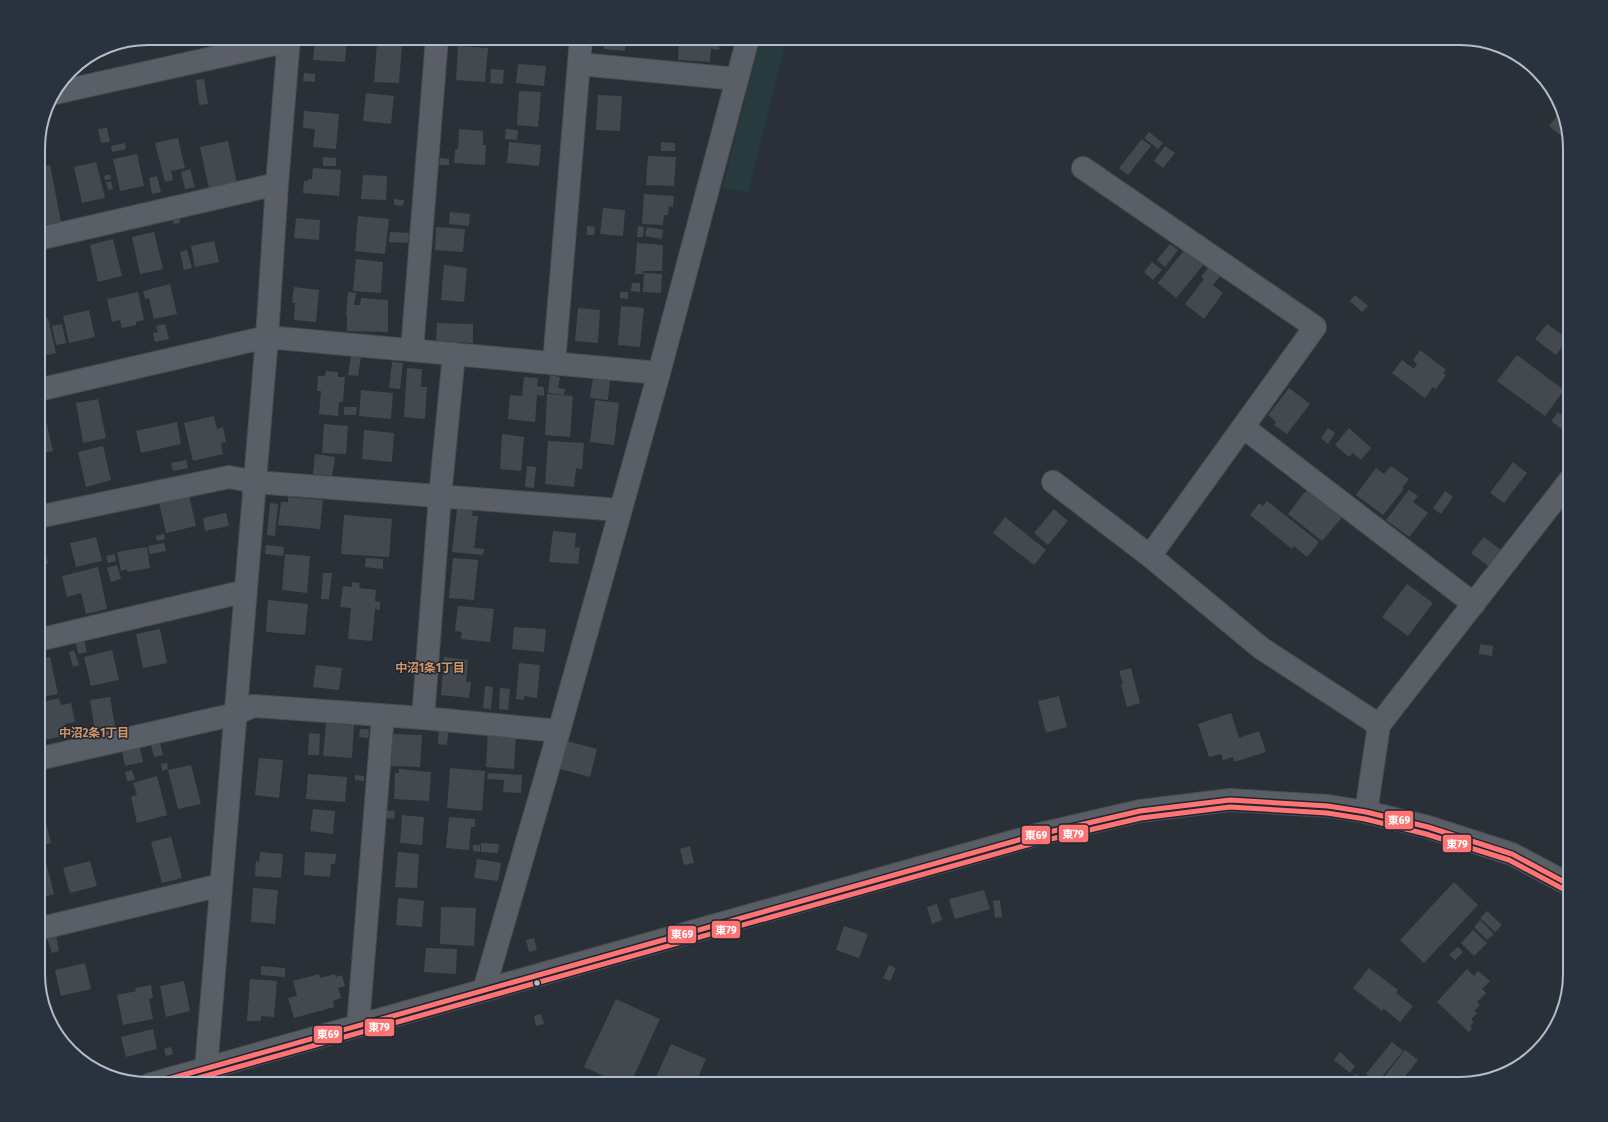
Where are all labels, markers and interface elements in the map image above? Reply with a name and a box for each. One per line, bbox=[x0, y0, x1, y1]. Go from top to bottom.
district label: 中沼1条1丁目 bbox=[395, 661, 465, 675]
district label: 中沼2条1丁目 bbox=[59, 726, 129, 740]
line badge: 東69 bbox=[1384, 810, 1414, 830]
text: 東69 bbox=[1388, 814, 1410, 827]
line badge: 東79 bbox=[1058, 824, 1089, 843]
line badge: 東69 bbox=[1021, 825, 1051, 845]
text: 東79 bbox=[1062, 828, 1084, 841]
text: 東69 bbox=[1025, 829, 1047, 842]
line badge: 東79 bbox=[1442, 834, 1472, 853]
text: 東79 bbox=[1446, 838, 1468, 851]
line badge: 東79 bbox=[711, 920, 741, 939]
text: 東79 bbox=[715, 924, 737, 937]
line badge: 東69 bbox=[667, 925, 697, 944]
text: 東69 bbox=[671, 928, 693, 941]
unlabelled marker bbox=[532, 978, 542, 988]
line badge: 東79 bbox=[364, 1018, 395, 1037]
text: 東79 bbox=[368, 1021, 390, 1034]
line badge: 東69 bbox=[313, 1025, 343, 1044]
text: 東69 bbox=[317, 1028, 339, 1041]

